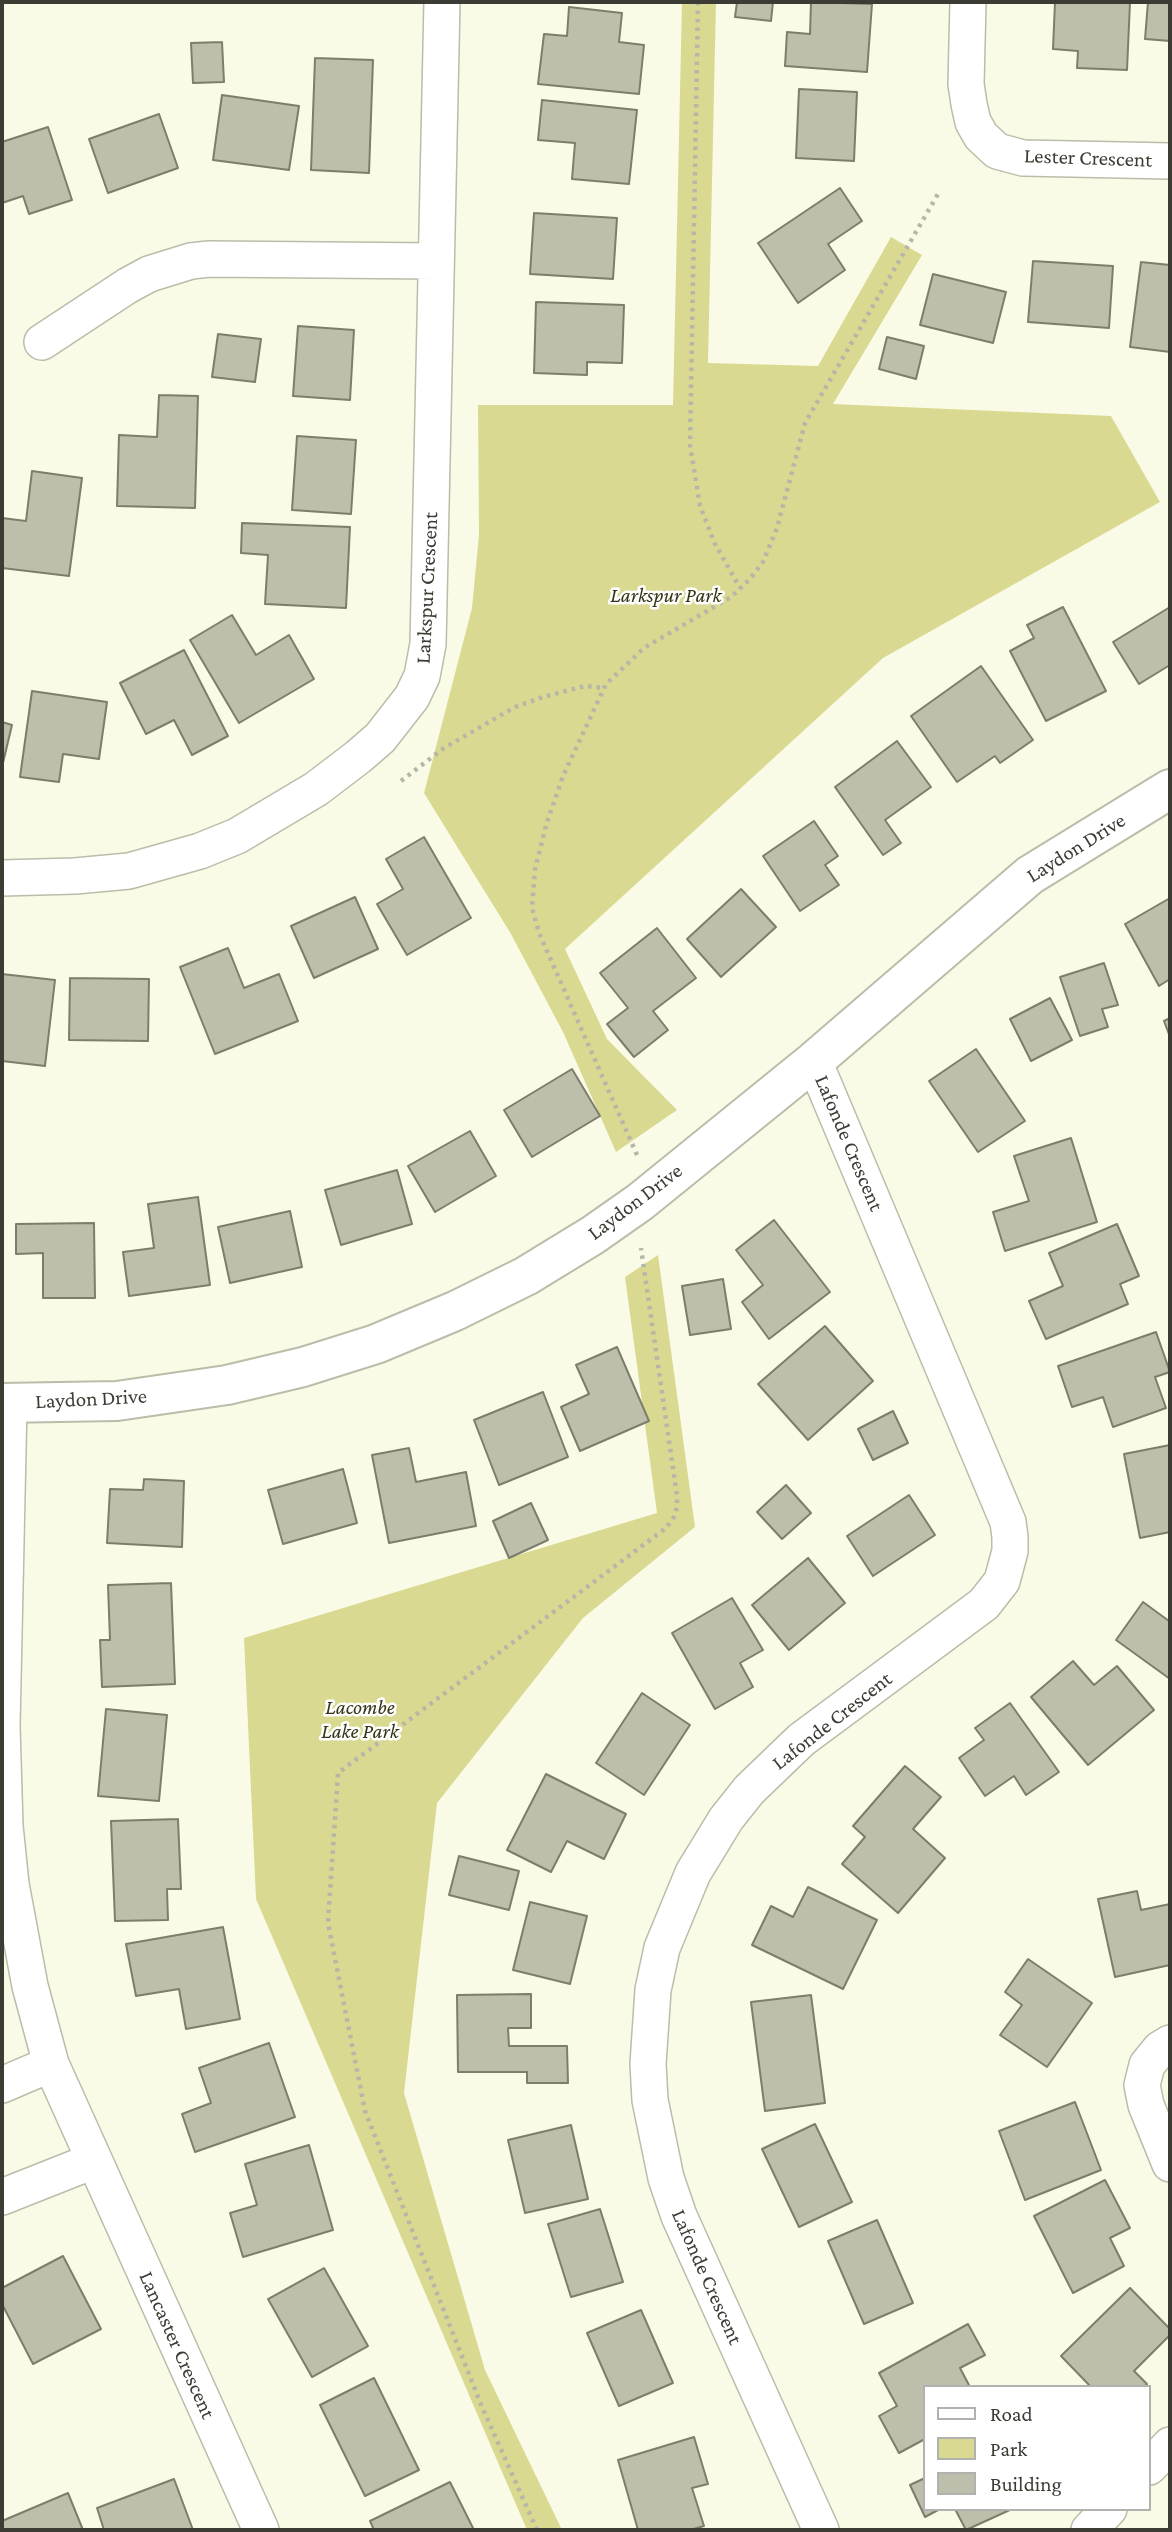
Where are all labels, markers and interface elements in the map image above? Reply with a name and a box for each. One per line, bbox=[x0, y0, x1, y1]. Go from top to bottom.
street label: Lester Crescent bbox=[1023, 143, 1153, 173]
street label: Larkspur Crescent bbox=[410, 511, 444, 665]
park label: Larkspur Park bbox=[610, 583, 722, 609]
street label: Laydon Drive bbox=[1022, 808, 1130, 888]
street label: Lafonde Crescent bbox=[809, 1071, 889, 1215]
street label: Laydon Drive bbox=[583, 1158, 687, 1246]
street label: Laydon Drive bbox=[34, 1383, 148, 1415]
street label: Lafonde Crescent bbox=[767, 1666, 897, 1776]
park label: Lacombe Lake Park bbox=[321, 1695, 399, 1745]
street label: Lafonde Crescent bbox=[666, 2206, 748, 2348]
street label: Lancaster Crescent bbox=[133, 2267, 221, 2423]
legend bbox=[923, 2385, 1151, 2511]
text: Road bbox=[990, 2402, 1033, 2426]
text: Park bbox=[990, 2437, 1027, 2461]
text: Building bbox=[990, 2472, 1062, 2496]

